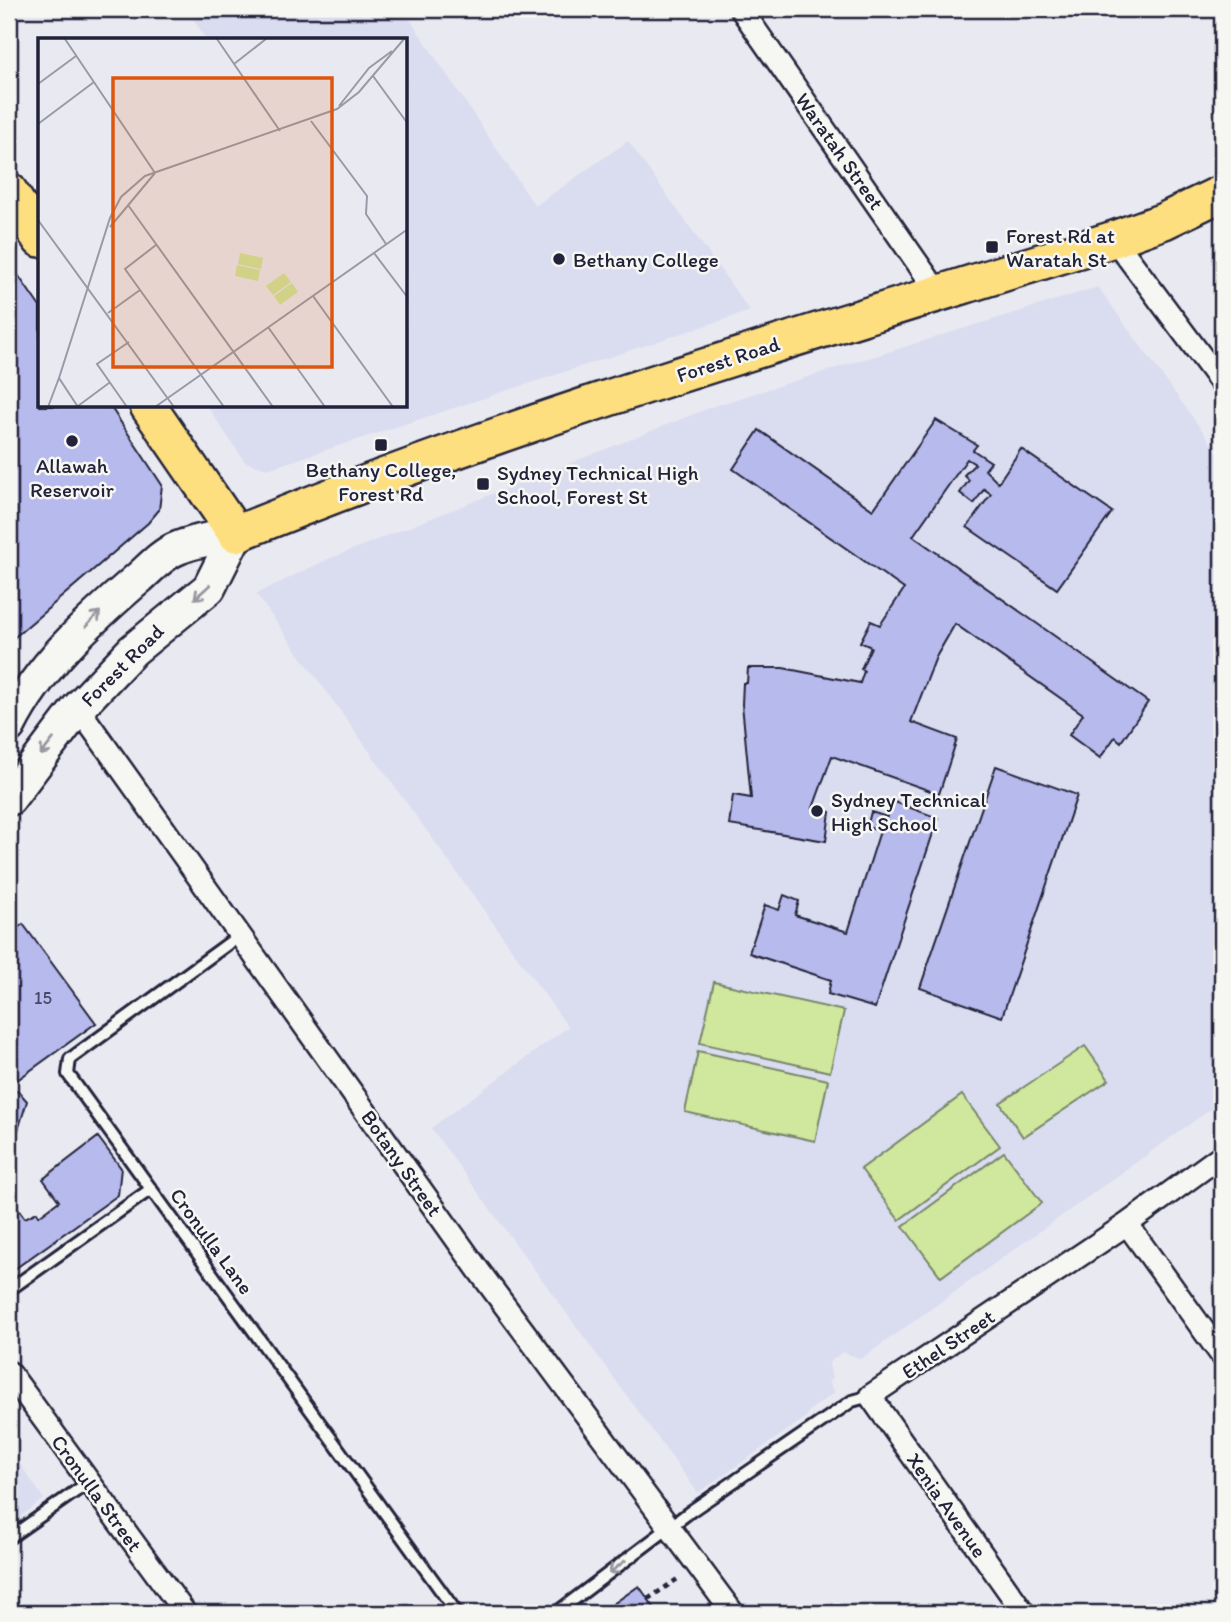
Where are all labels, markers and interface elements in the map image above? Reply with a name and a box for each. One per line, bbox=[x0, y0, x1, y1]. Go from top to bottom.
inset map bbox=[38, 38, 408, 408]
street label: Waratah Street bbox=[790, 88, 890, 214]
place label: Forest Rd at Waratah St bbox=[1006, 223, 1115, 272]
marker: Forest Rd at Waratah St bbox=[984, 239, 1000, 255]
place label: Bethany College bbox=[573, 247, 719, 272]
marker: Bethany College bbox=[551, 251, 567, 267]
street label: Forest Road bbox=[673, 330, 783, 387]
marker: Allawah Reservoir bbox=[64, 433, 80, 449]
marker: Bethany College, Forest Rd bbox=[373, 437, 389, 453]
place label: Allawah Reservoir bbox=[30, 453, 115, 502]
place label: Bethany College, Forest Rd bbox=[306, 457, 456, 506]
place label: Sydney Technical High School, Forest St bbox=[497, 460, 699, 509]
marker: Sydney Technical High School, Forest St bbox=[475, 476, 491, 492]
one-way arrow bbox=[193, 584, 211, 600]
one-way arrow bbox=[84, 611, 101, 628]
street label: Forest Road bbox=[75, 618, 169, 712]
one-way arrow bbox=[39, 737, 54, 756]
place label: Sydney Technical High School bbox=[831, 787, 986, 836]
marker: Sydney Technical High School bbox=[809, 803, 825, 819]
house number: 15 bbox=[34, 987, 52, 1009]
street label: Botany Street bbox=[356, 1105, 448, 1221]
street label: Cronulla Lane bbox=[165, 1183, 259, 1299]
street label: Ethel Street bbox=[897, 1304, 999, 1384]
street label: Cronulla Street bbox=[46, 1430, 148, 1556]
street label: Xenia Avenue bbox=[902, 1448, 992, 1562]
one-way arrow bbox=[608, 1560, 627, 1574]

